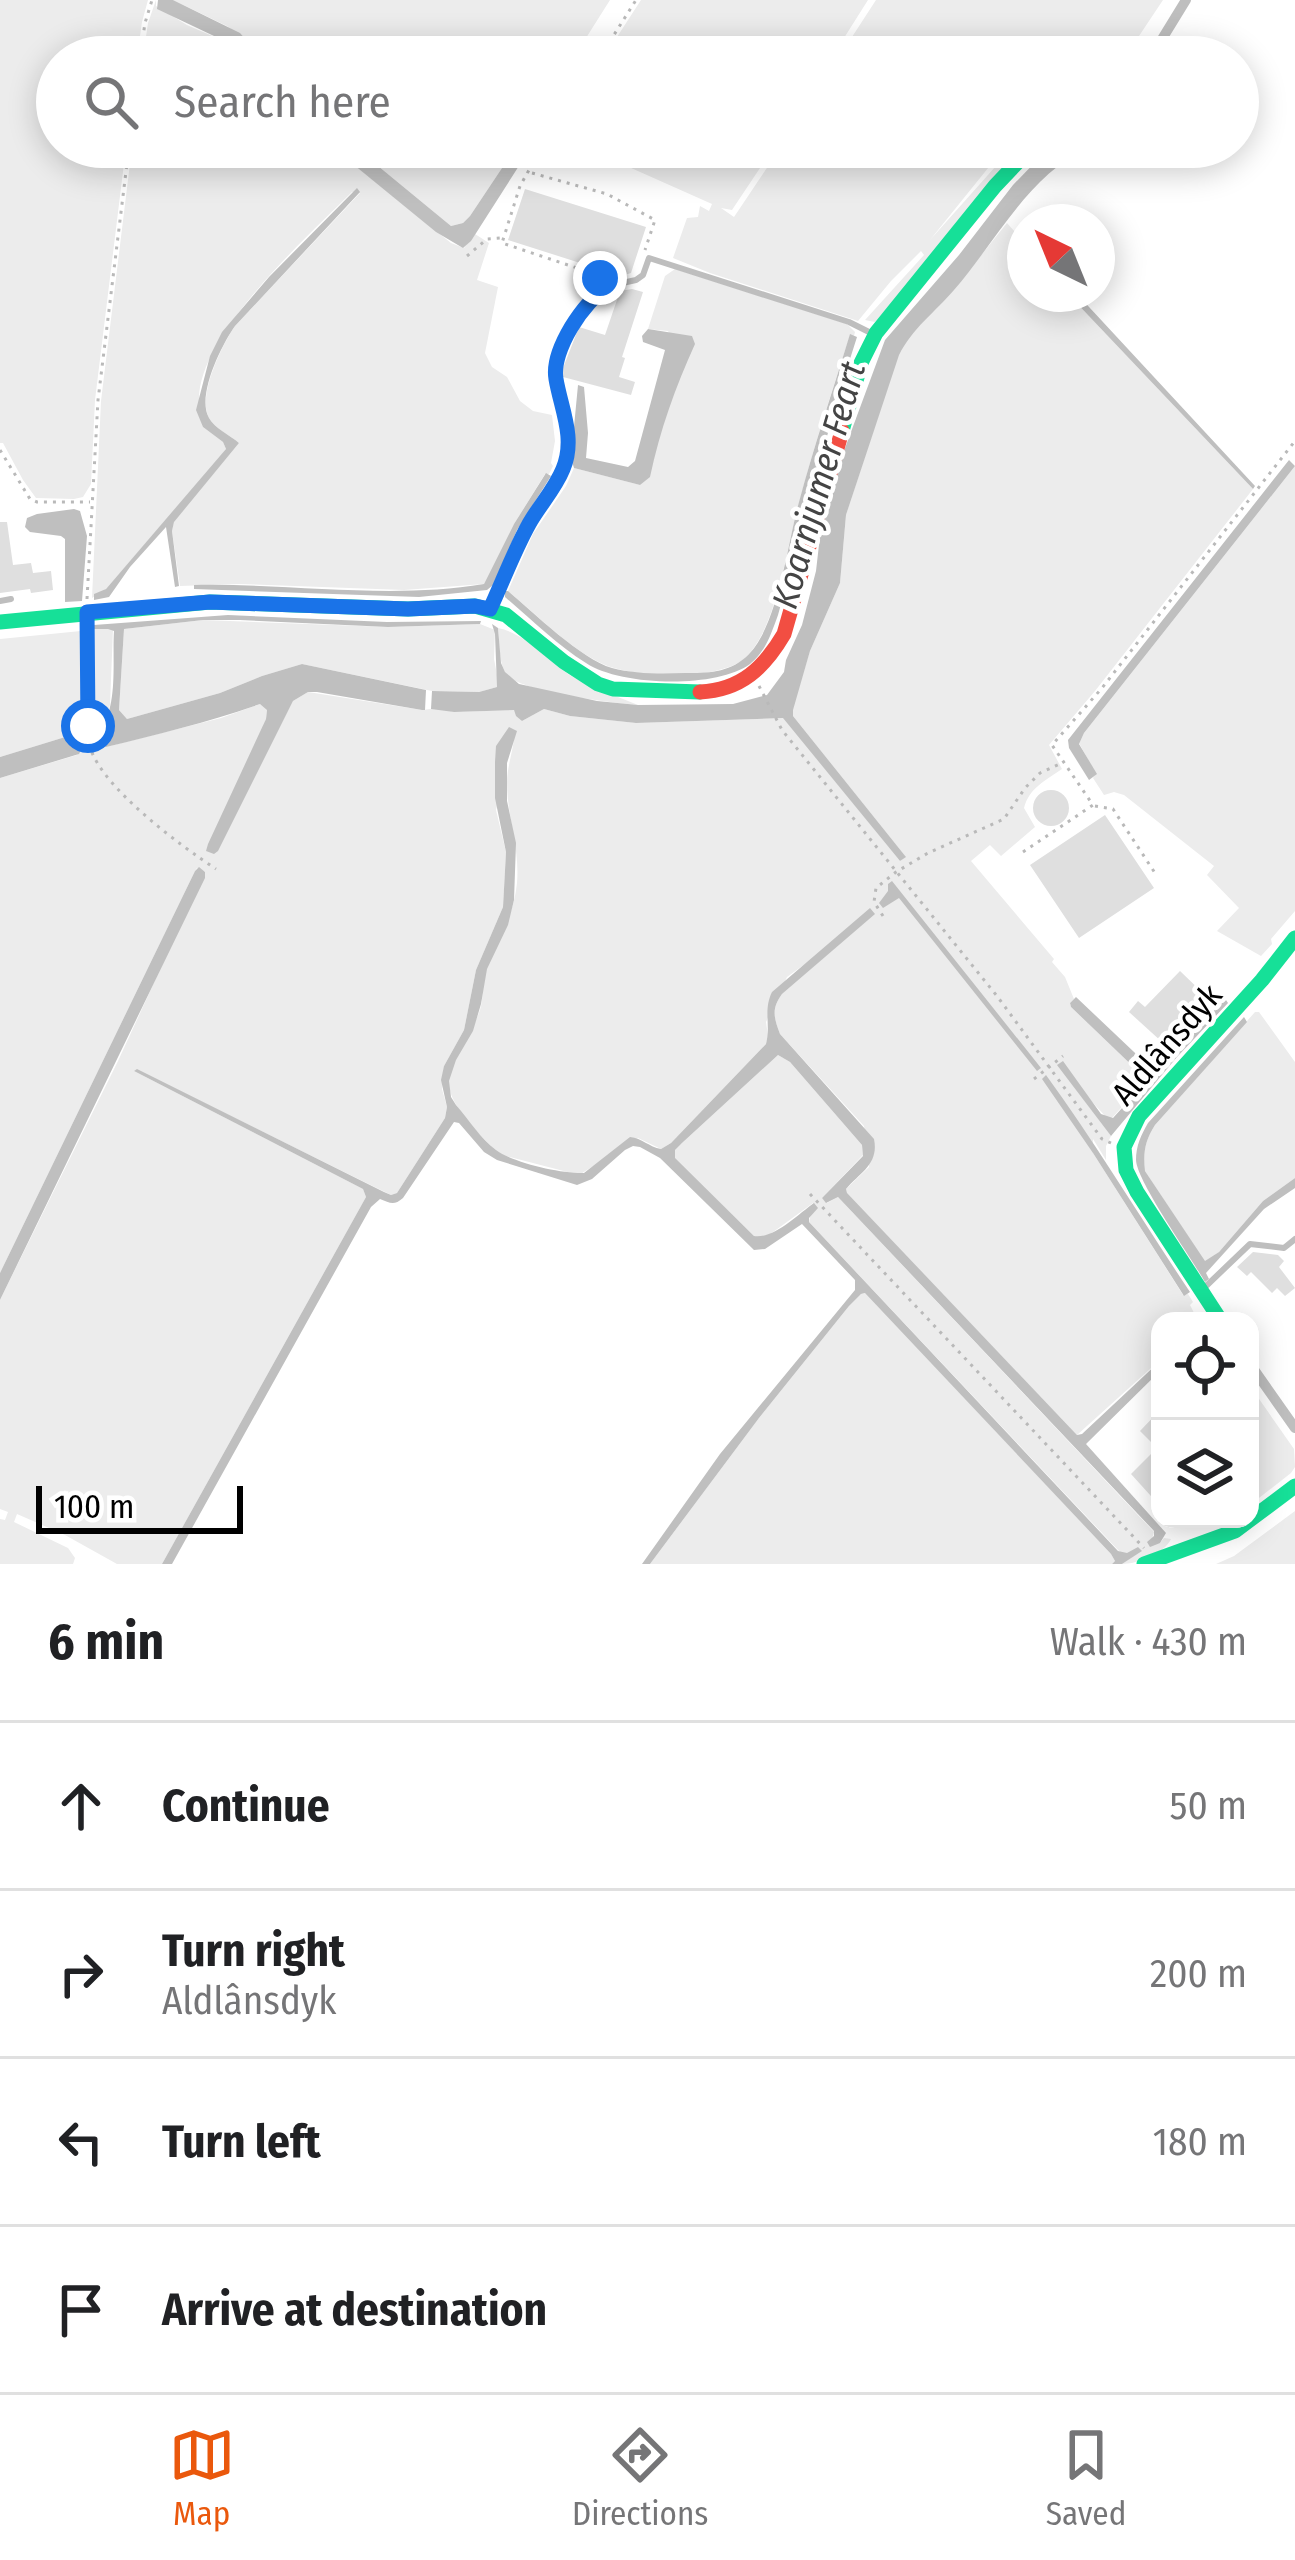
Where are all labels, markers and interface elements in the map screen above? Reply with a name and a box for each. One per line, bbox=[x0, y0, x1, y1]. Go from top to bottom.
search box bbox=[36, 36, 1259, 168]
icon: search bbox=[78, 69, 144, 135]
text: Search here bbox=[174, 75, 391, 129]
north arrow bbox=[1007, 204, 1115, 312]
route end bbox=[573, 251, 627, 305]
water label: Koarnjumer Feart bbox=[763, 357, 875, 614]
route start bbox=[61, 699, 115, 753]
street label: Aldlânsdyk bbox=[1103, 975, 1231, 1113]
map controls bbox=[1151, 1312, 1259, 1528]
button: locate bbox=[1151, 1312, 1259, 1420]
button: layers bbox=[1151, 1420, 1259, 1528]
scale bar bbox=[36, 1480, 243, 1533]
text: 100 m bbox=[54, 1487, 134, 1527]
text: 6 min bbox=[48, 1611, 164, 1673]
text: Walk · 430 m bbox=[1050, 1619, 1247, 1665]
icon: ahead bbox=[48, 1773, 114, 1839]
text: Continue bbox=[162, 1779, 330, 1833]
text: 50 m bbox=[1170, 1783, 1247, 1829]
text: Turn right bbox=[162, 1924, 345, 1978]
icon: right bbox=[48, 1941, 114, 2007]
text: 200 m bbox=[1150, 1951, 1247, 1997]
text: Aldlânsdyk bbox=[162, 1978, 336, 2024]
icon: left bbox=[48, 2109, 114, 2175]
text: Turn left bbox=[162, 2115, 321, 2169]
text: 180 m bbox=[1153, 2119, 1247, 2165]
icon: arrive bbox=[48, 2277, 114, 2343]
text: Arrive at destination bbox=[162, 2283, 547, 2337]
tab: Map bbox=[169, 2422, 235, 2534]
tab: Directions bbox=[572, 2422, 708, 2534]
tab: Saved bbox=[1046, 2422, 1126, 2534]

